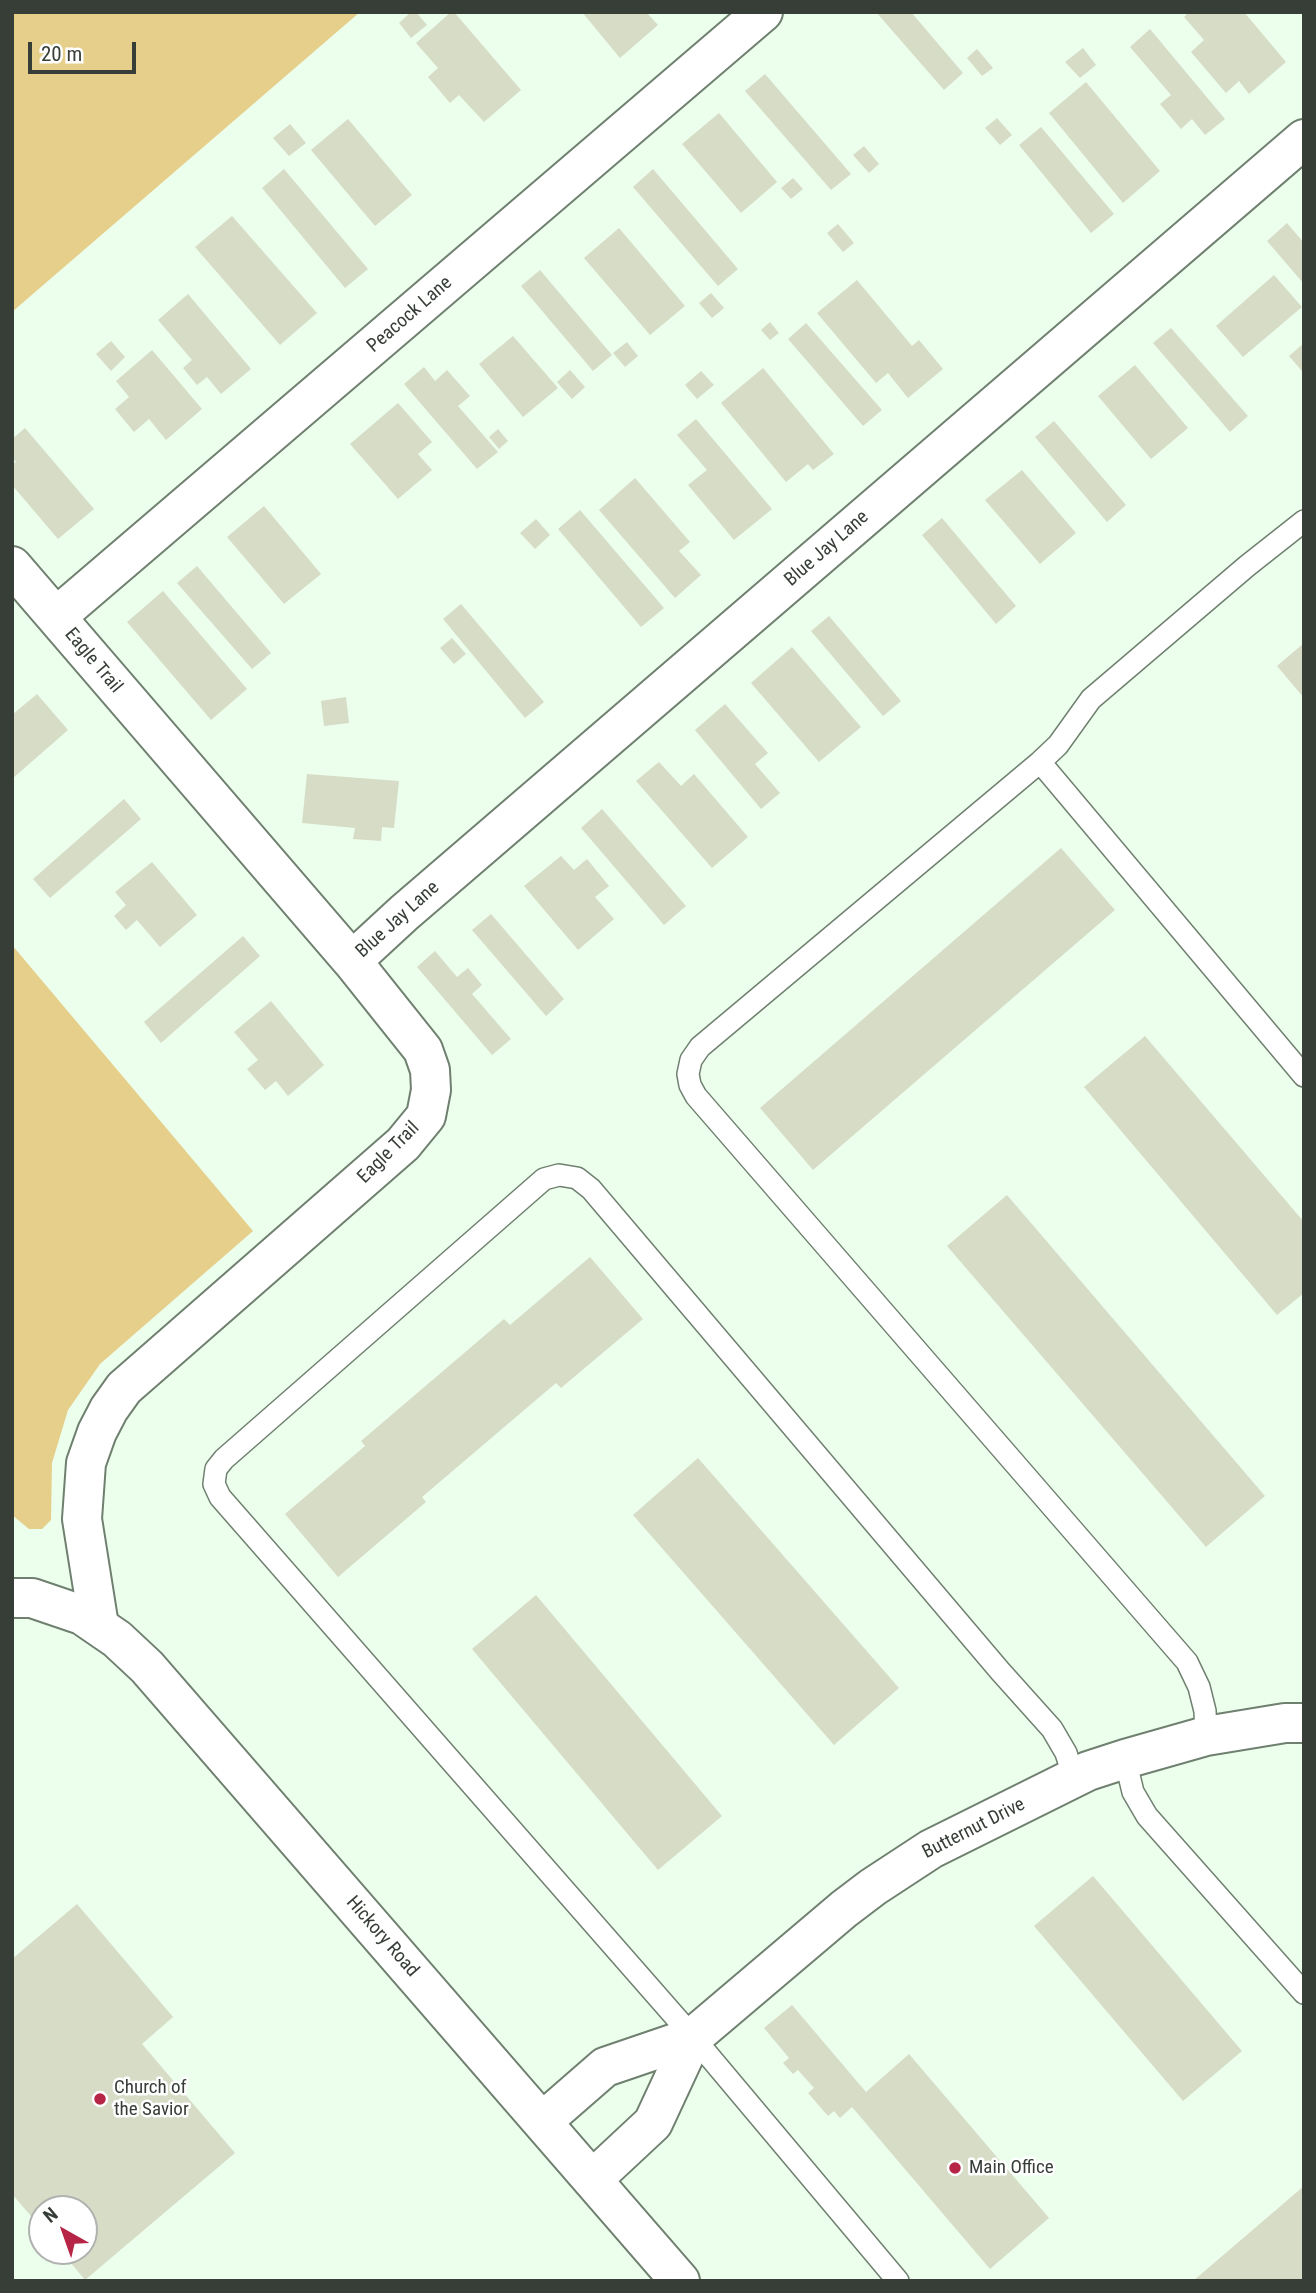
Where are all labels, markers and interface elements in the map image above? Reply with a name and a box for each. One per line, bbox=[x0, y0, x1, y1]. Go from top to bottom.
scale bar bbox=[32, 28, 140, 72]
text: 20 m bbox=[41, 42, 82, 66]
street label: Peacock Lane bbox=[363, 272, 457, 358]
street label: Blue Jay Lane bbox=[780, 506, 874, 592]
street label: Eagle Trail bbox=[59, 624, 127, 698]
street label: Blue Jay Lane bbox=[352, 877, 444, 963]
street label: Eagle Trail bbox=[353, 1117, 425, 1189]
street label: Butternut Drive bbox=[919, 1793, 1029, 1865]
street label: Hickory Road bbox=[341, 1892, 423, 1982]
place label: Church of the Savior bbox=[114, 2077, 189, 2121]
marker: Church of the Savior bbox=[92, 2091, 108, 2107]
place label: Main Office bbox=[969, 2157, 1054, 2179]
marker: Main Office bbox=[947, 2160, 963, 2176]
north arrow bbox=[28, 2195, 98, 2265]
text: N bbox=[39, 2203, 62, 2228]

